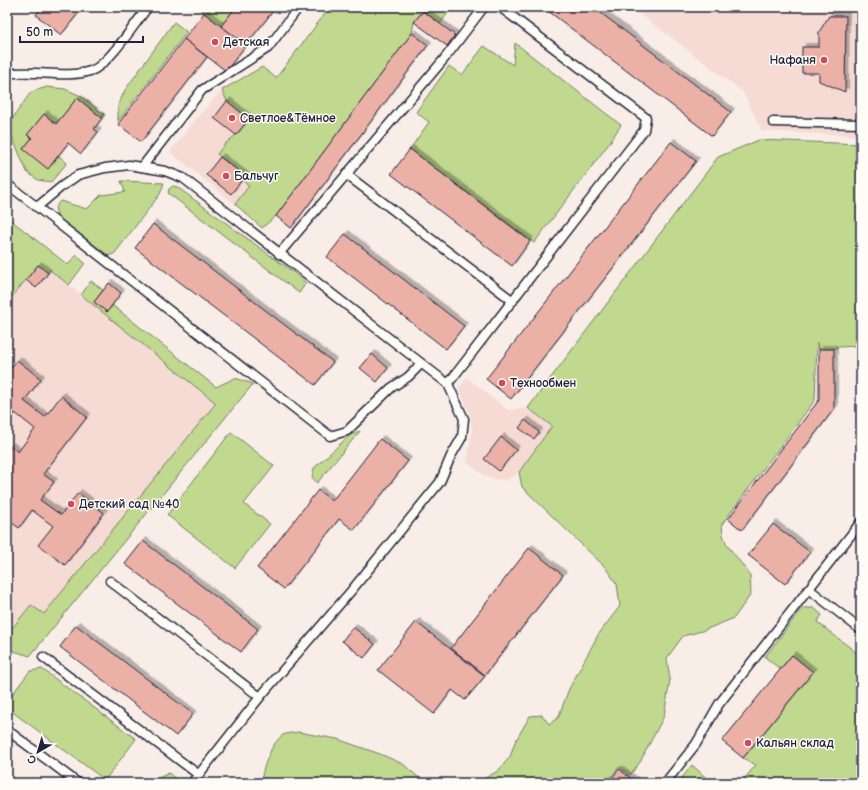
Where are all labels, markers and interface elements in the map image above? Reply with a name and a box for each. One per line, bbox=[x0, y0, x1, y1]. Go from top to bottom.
scale bar bbox=[20, 18, 143, 44]
text: 50 m bbox=[26, 25, 53, 40]
place label: Детская bbox=[223, 35, 270, 50]
marker: Детская bbox=[210, 37, 220, 47]
place label: Нафаня bbox=[769, 53, 816, 68]
marker: Нафаня bbox=[819, 55, 829, 65]
place label: Светлое&Тёмное bbox=[240, 111, 336, 126]
marker: Светлое&Тёмное bbox=[227, 113, 237, 123]
place label: Бальчуг bbox=[234, 169, 279, 184]
marker: Бальчуг bbox=[221, 171, 231, 181]
place label: Технообмен bbox=[510, 376, 576, 391]
marker: Технообмен bbox=[497, 378, 507, 388]
place label: Детский сад №40 bbox=[79, 497, 179, 512]
marker: Детский сад №40 bbox=[66, 499, 76, 509]
north arrow bbox=[18, 732, 58, 772]
place label: Кальян склад bbox=[756, 736, 834, 751]
marker: Кальян склад bbox=[743, 738, 753, 748]
text: С bbox=[25, 752, 39, 767]

